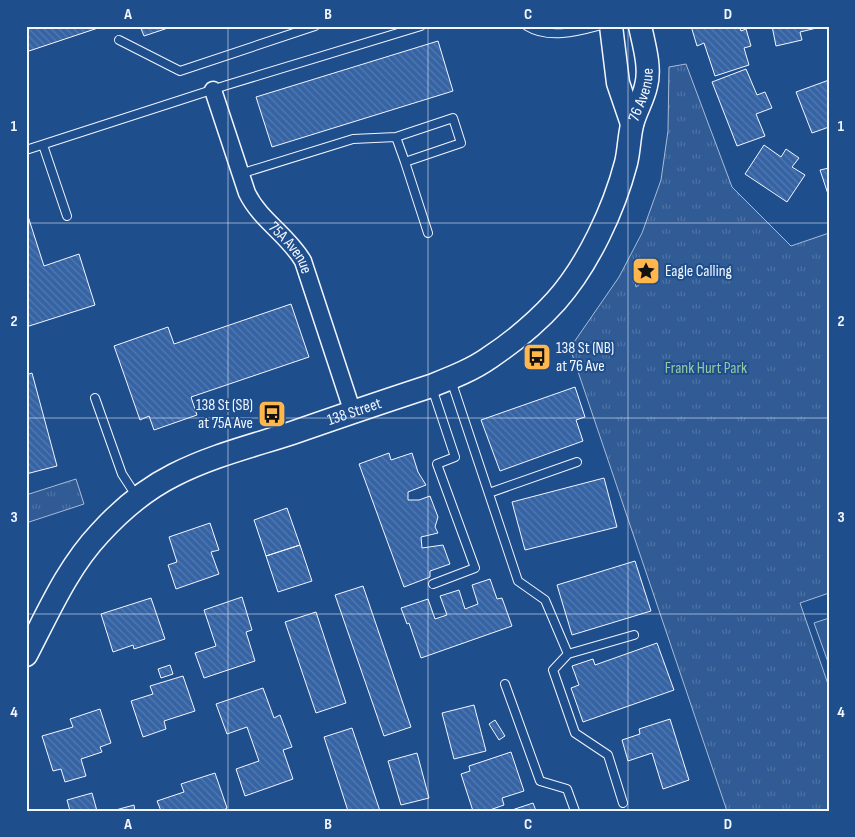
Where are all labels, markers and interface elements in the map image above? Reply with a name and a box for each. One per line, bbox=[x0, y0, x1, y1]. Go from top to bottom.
text: A bbox=[123, 5, 132, 24]
text: B bbox=[324, 5, 332, 24]
text: C bbox=[524, 5, 532, 24]
text: D bbox=[724, 5, 732, 24]
street label: 76 Avenue bbox=[624, 68, 657, 124]
text: 1 bbox=[11, 117, 18, 136]
text: 1 bbox=[838, 117, 845, 136]
street label: 75A Avenue bbox=[265, 218, 316, 276]
place icon: Eagle Calling bbox=[631, 256, 661, 286]
place label: Eagle Calling bbox=[665, 262, 732, 281]
text: 2 bbox=[10, 312, 18, 331]
text: 2 bbox=[837, 312, 845, 331]
place label: 138 St (NB) at 76 Ave bbox=[556, 339, 614, 376]
bus stop icon: 138 St (NB) at 76 Ave bbox=[522, 342, 552, 372]
park label: Frank Hurt Park bbox=[665, 359, 747, 378]
street label: 138 Street bbox=[325, 394, 384, 430]
place label: 138 St (SB) at 75A Ave bbox=[196, 396, 253, 433]
bus stop icon: 138 St (SB) at 75A Ave bbox=[257, 399, 287, 429]
text: 3 bbox=[10, 508, 18, 527]
text: 3 bbox=[837, 508, 845, 527]
text: 4 bbox=[10, 703, 18, 722]
text: 4 bbox=[837, 703, 845, 722]
text: A bbox=[123, 815, 132, 834]
text: B bbox=[324, 815, 332, 834]
text: C bbox=[524, 815, 532, 834]
text: D bbox=[724, 815, 732, 834]

